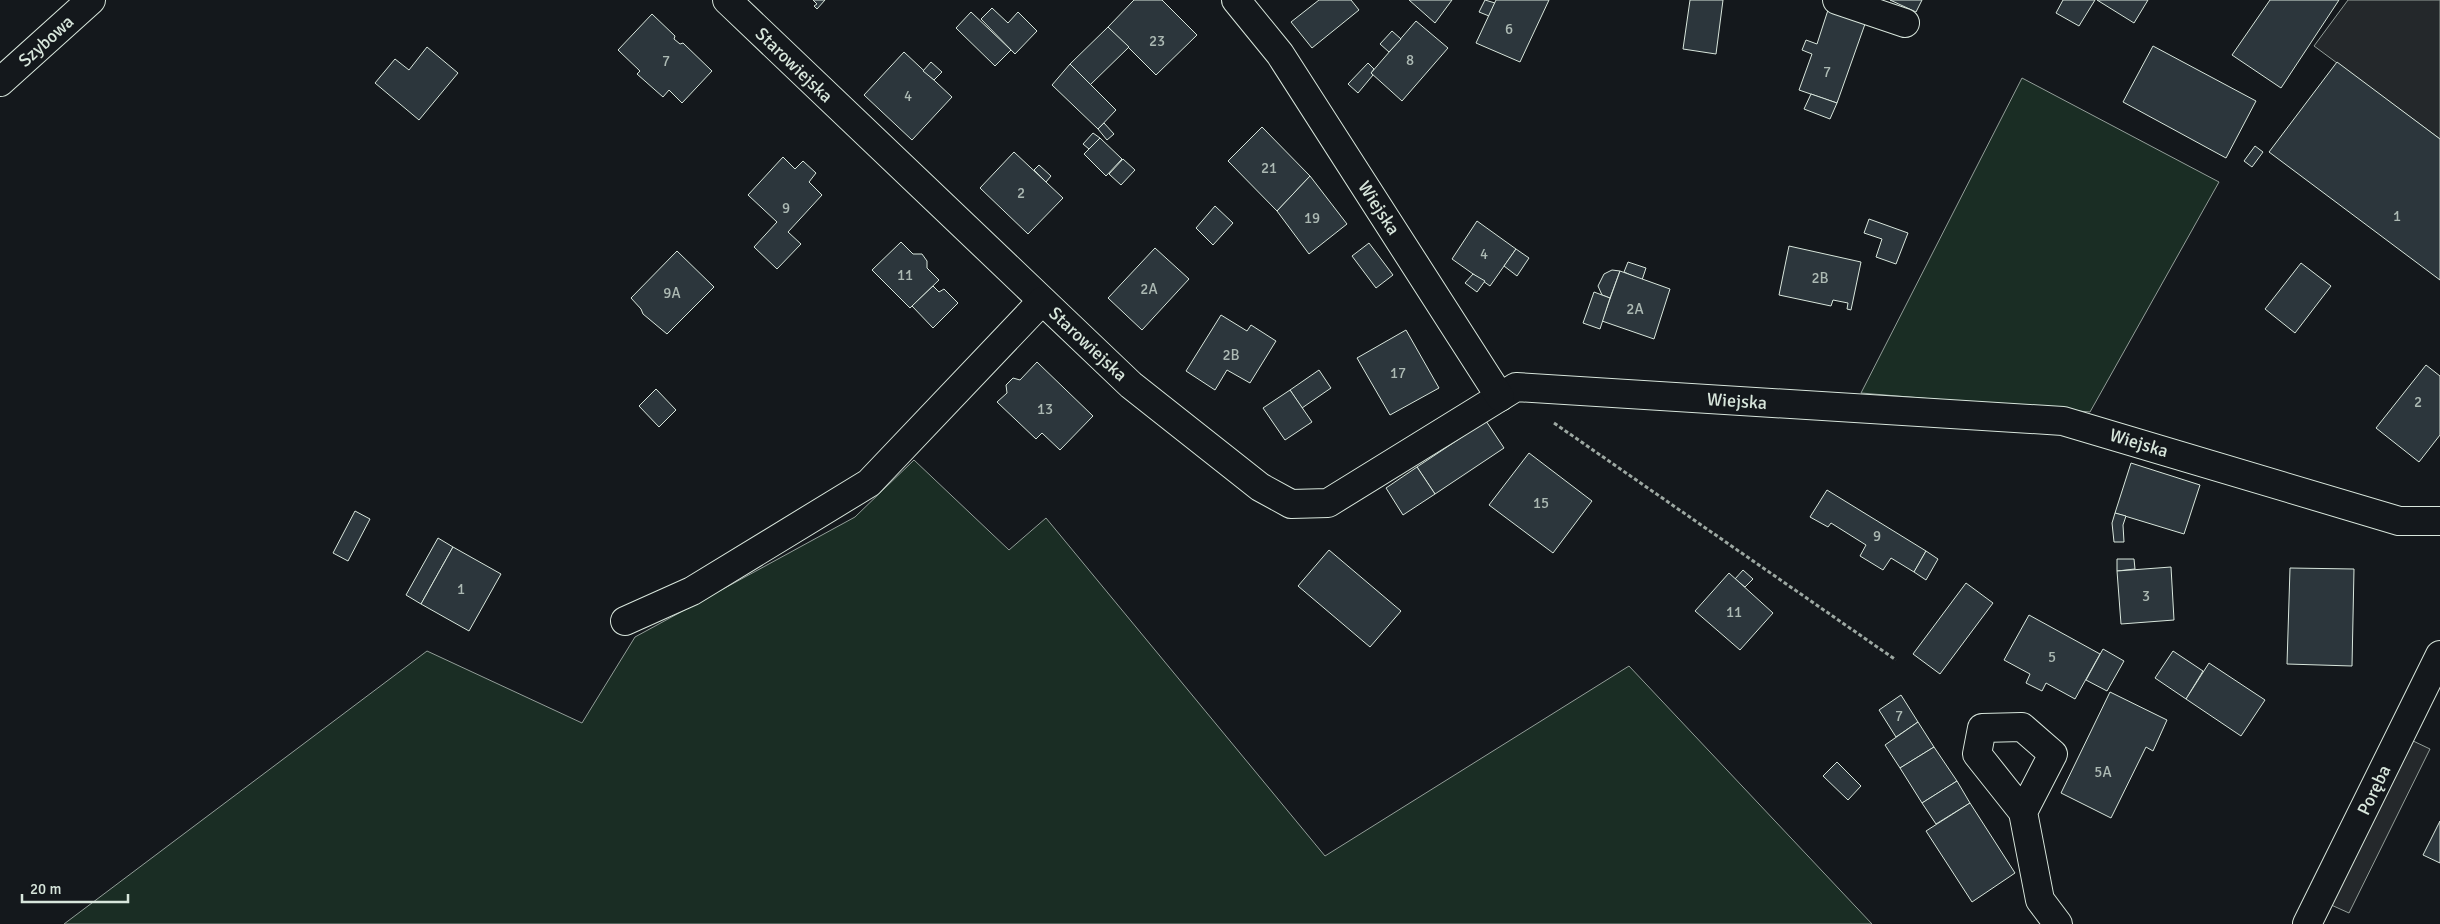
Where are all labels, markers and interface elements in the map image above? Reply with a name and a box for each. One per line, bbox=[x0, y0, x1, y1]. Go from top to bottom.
street label: Szybowa bbox=[14, 10, 78, 72]
house number: 6 bbox=[1505, 20, 1513, 38]
street label: Starowiejska bbox=[751, 23, 837, 107]
house number: 23 bbox=[1149, 32, 1165, 50]
house number: 8 bbox=[1406, 51, 1414, 69]
house number: 7 bbox=[662, 52, 670, 70]
house number: 7 bbox=[1823, 63, 1831, 81]
house number: 4 bbox=[904, 87, 912, 105]
house number: 21 bbox=[1261, 159, 1277, 177]
street label: Wiejska bbox=[1353, 177, 1405, 239]
house number: 2 bbox=[1017, 184, 1025, 202]
house number: 9 bbox=[782, 199, 790, 217]
house number: 1 bbox=[2393, 207, 2401, 225]
house number: 19 bbox=[1304, 209, 1320, 227]
house number: 4 bbox=[1480, 245, 1488, 263]
house number: 11 bbox=[897, 266, 913, 284]
house number: 2B bbox=[1811, 269, 1829, 287]
house number: 2A bbox=[1140, 280, 1158, 298]
house number: 9A bbox=[663, 284, 681, 302]
house number: 2A bbox=[1626, 300, 1644, 318]
street label: Starowiejska bbox=[1044, 302, 1132, 386]
house number: 2B bbox=[1222, 346, 1240, 364]
house number: 17 bbox=[1390, 364, 1406, 382]
street label: Wiejska bbox=[1706, 388, 1768, 414]
house number: 2 bbox=[2414, 393, 2422, 411]
house number: 13 bbox=[1037, 400, 1053, 418]
street label: Wiejska bbox=[2107, 424, 2171, 462]
house number: 15 bbox=[1533, 494, 1549, 512]
house number: 9 bbox=[1873, 527, 1881, 545]
house number: 1 bbox=[457, 580, 465, 598]
house number: 3 bbox=[2142, 587, 2150, 605]
house number: 11 bbox=[1726, 603, 1742, 621]
house number: 5 bbox=[2048, 648, 2056, 666]
house number: 7 bbox=[1895, 707, 1903, 725]
street label: Poręba bbox=[2352, 761, 2396, 819]
house number: 5A bbox=[2094, 763, 2112, 781]
scale bar bbox=[22, 872, 129, 904]
text: 20 m bbox=[30, 880, 61, 898]

